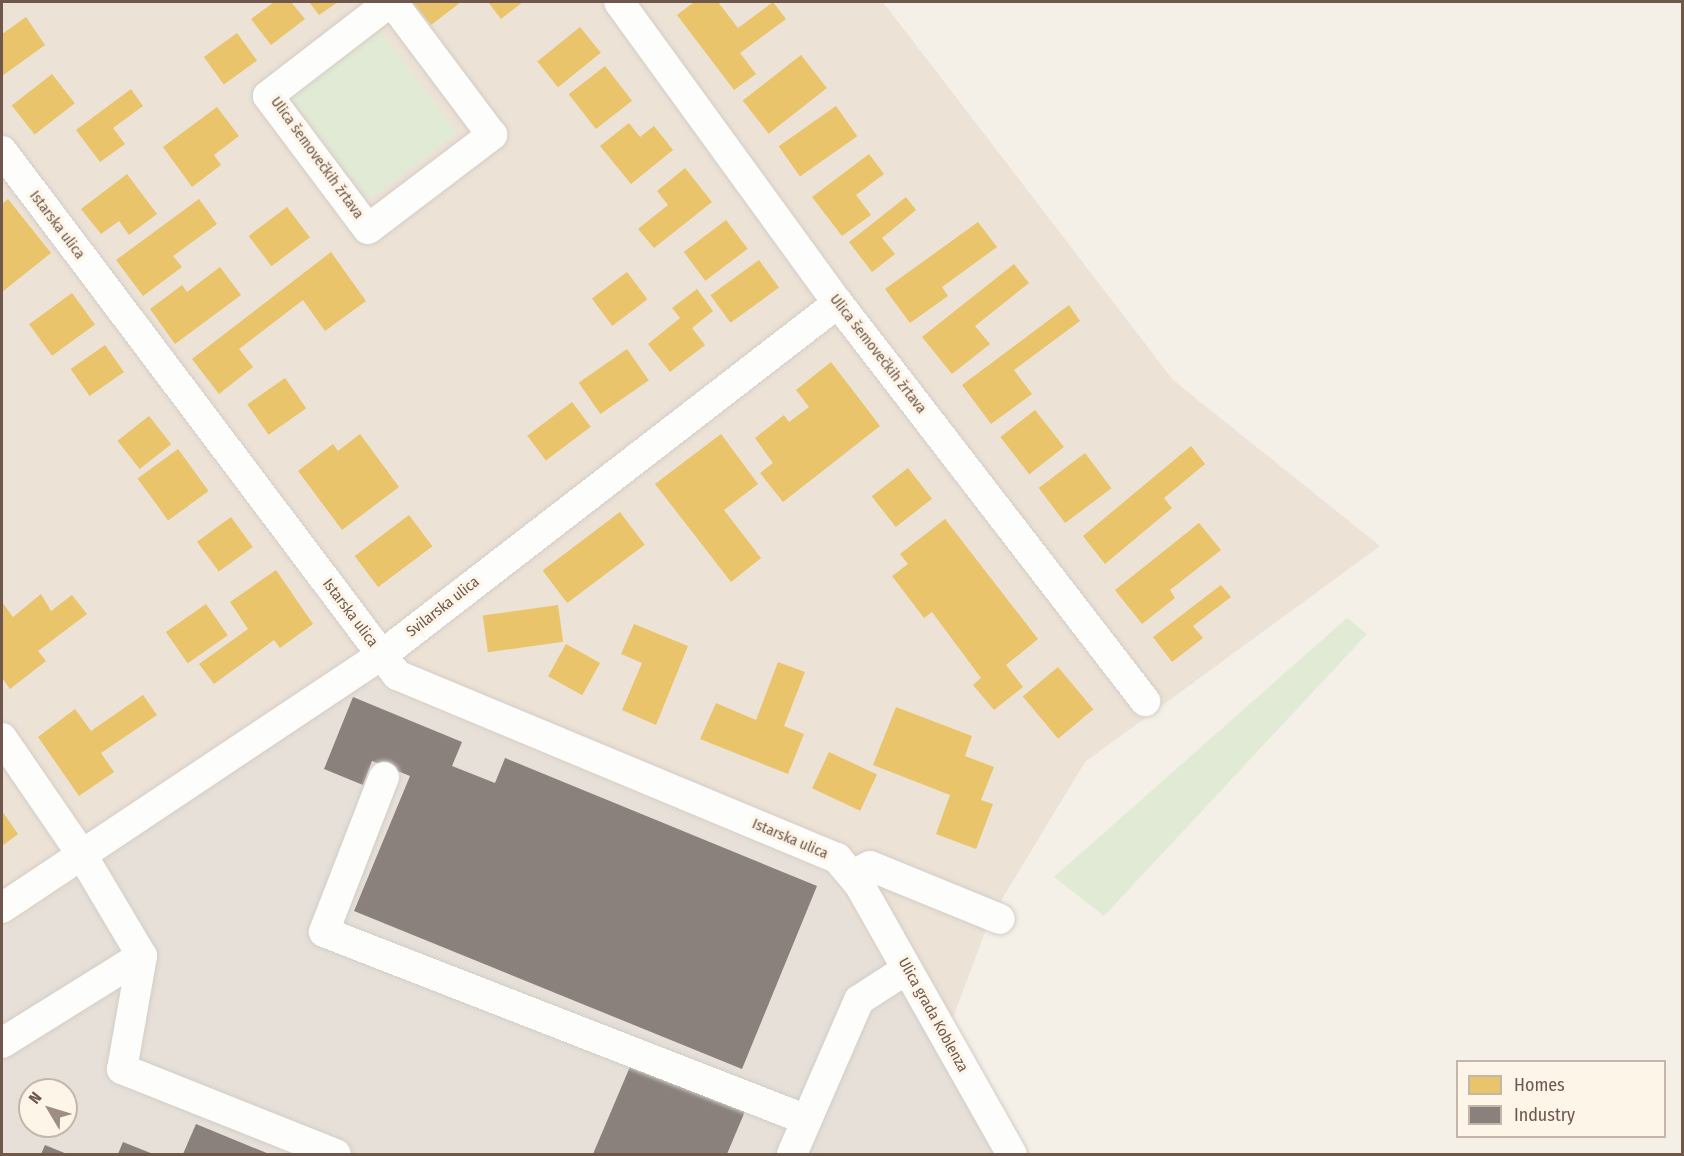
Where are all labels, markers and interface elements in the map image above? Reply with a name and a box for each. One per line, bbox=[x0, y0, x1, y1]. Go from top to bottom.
street label: Ulica šemovečkih žrtava bbox=[267, 93, 367, 223]
street label: Istarska ulica bbox=[26, 187, 88, 263]
street label: Ulica šemovečkih žrtava bbox=[826, 291, 930, 417]
street label: Svilarska ulica bbox=[403, 573, 483, 641]
street label: Istarska ulica bbox=[319, 575, 381, 651]
street label: Istarska ulica bbox=[749, 815, 831, 863]
street label: Ulica grada Koblenza bbox=[894, 955, 972, 1075]
legend bbox=[1456, 1060, 1666, 1138]
text: Homes bbox=[1514, 1074, 1565, 1096]
north arrow bbox=[18, 1078, 78, 1138]
text: N bbox=[25, 1088, 45, 1107]
text: Industry bbox=[1514, 1104, 1575, 1126]

